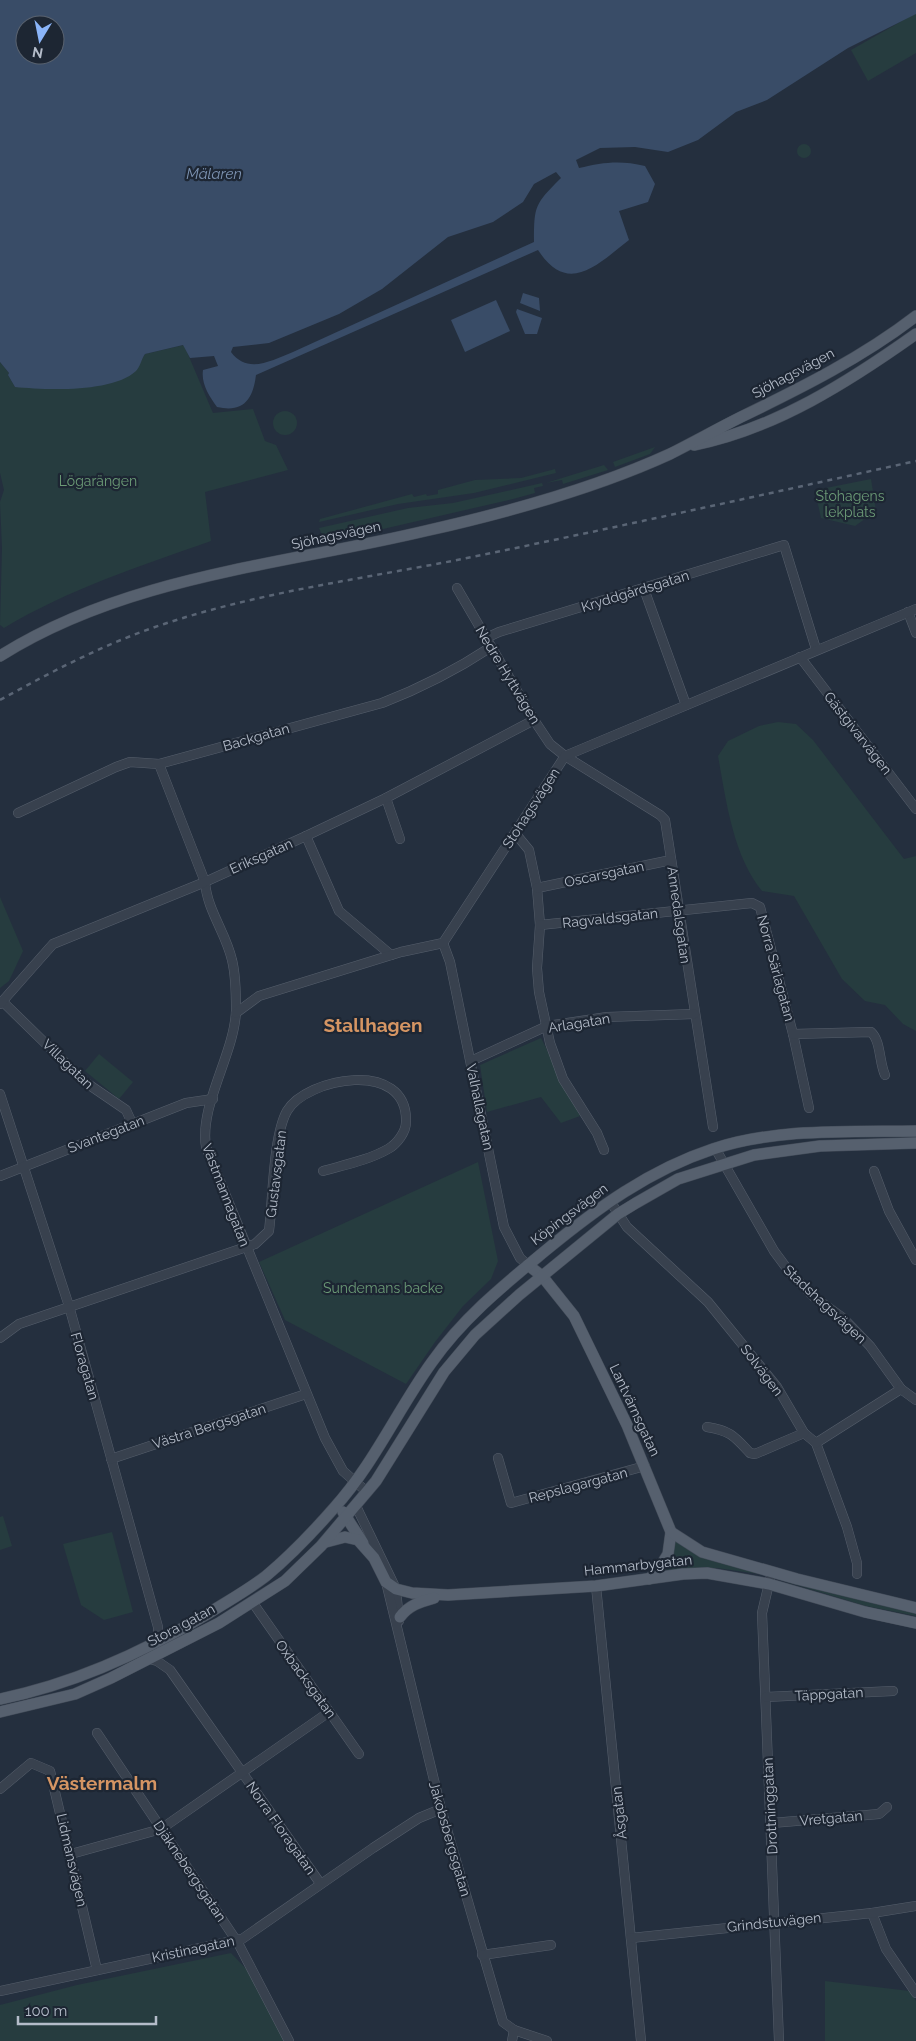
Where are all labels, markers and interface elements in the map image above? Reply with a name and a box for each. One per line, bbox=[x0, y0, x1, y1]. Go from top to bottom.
north arrow bbox=[15, 15, 65, 65]
text: N bbox=[31, 44, 44, 62]
water label: Mälaren bbox=[186, 165, 242, 183]
street label: Sjöhagsvägen bbox=[749, 345, 837, 401]
park label: Lögarängen bbox=[59, 473, 137, 489]
park label: Stohagens lekplats bbox=[816, 488, 885, 520]
street label: Sjöhagsvägen bbox=[290, 518, 382, 552]
street label: Kryddgårdsgatan bbox=[579, 567, 691, 615]
street label: Nedre Hyttvägen bbox=[472, 623, 544, 727]
street label: Gästgivarvägen bbox=[821, 688, 895, 778]
street label: Backgatan bbox=[221, 720, 291, 754]
street label: Stohagsvägen bbox=[499, 765, 563, 851]
street label: Eriksgatan bbox=[227, 835, 295, 877]
street label: Oscarsgatan bbox=[563, 858, 645, 890]
street label: Annedalsgatan bbox=[664, 866, 694, 964]
street label: Ragvaldsgatan bbox=[561, 905, 659, 931]
street label: Norra Särlagatan bbox=[754, 913, 798, 1023]
street label: Arlagatan bbox=[547, 1010, 611, 1036]
district label: Stallhagen bbox=[324, 1014, 422, 1036]
street label: Villagatan bbox=[39, 1036, 97, 1092]
street label: Valhallagatan bbox=[463, 1062, 497, 1152]
street label: Svantegatan bbox=[65, 1112, 147, 1156]
street label: Gustavsgatan bbox=[263, 1129, 289, 1219]
street label: Västmannagatan bbox=[199, 1141, 253, 1249]
street label: Köpingsvägen bbox=[527, 1180, 611, 1248]
street label: Stadshagsvägen bbox=[780, 1262, 870, 1346]
park label: Sundemans backe bbox=[323, 1280, 443, 1296]
street label: Floragatan bbox=[68, 1330, 102, 1402]
street label: Solvägen bbox=[737, 1341, 787, 1399]
street label: Lantvärnsgatan bbox=[607, 1361, 663, 1459]
street label: Västra Bergsgatan bbox=[150, 1400, 268, 1452]
street label: Repslagargatan bbox=[527, 1464, 629, 1506]
street label: Hammarbygatan bbox=[583, 1551, 693, 1579]
street label: Stora gatan bbox=[145, 1601, 217, 1649]
street label: Oxbacksgatan bbox=[272, 1637, 340, 1721]
street label: Täppgatan bbox=[794, 1684, 864, 1704]
street label: Drottninggatan bbox=[759, 1757, 781, 1855]
district label: Västermalm bbox=[47, 1772, 157, 1794]
street label: Norra Floragatan bbox=[243, 1779, 319, 1877]
street label: Jakobsbergsgatan bbox=[426, 1780, 474, 1898]
street label: Åsgatan bbox=[607, 1786, 630, 1840]
street label: Vretgatan bbox=[799, 1807, 863, 1829]
street label: Lidmansvägen bbox=[54, 1812, 90, 1908]
street label: Djäknebergsgatan bbox=[150, 1817, 230, 1925]
street label: Grindstuvägen bbox=[726, 1909, 822, 1935]
street label: Kristinagatan bbox=[150, 1932, 236, 1966]
scale bar bbox=[18, 1994, 155, 2026]
text: 100 m bbox=[25, 2002, 67, 2020]

